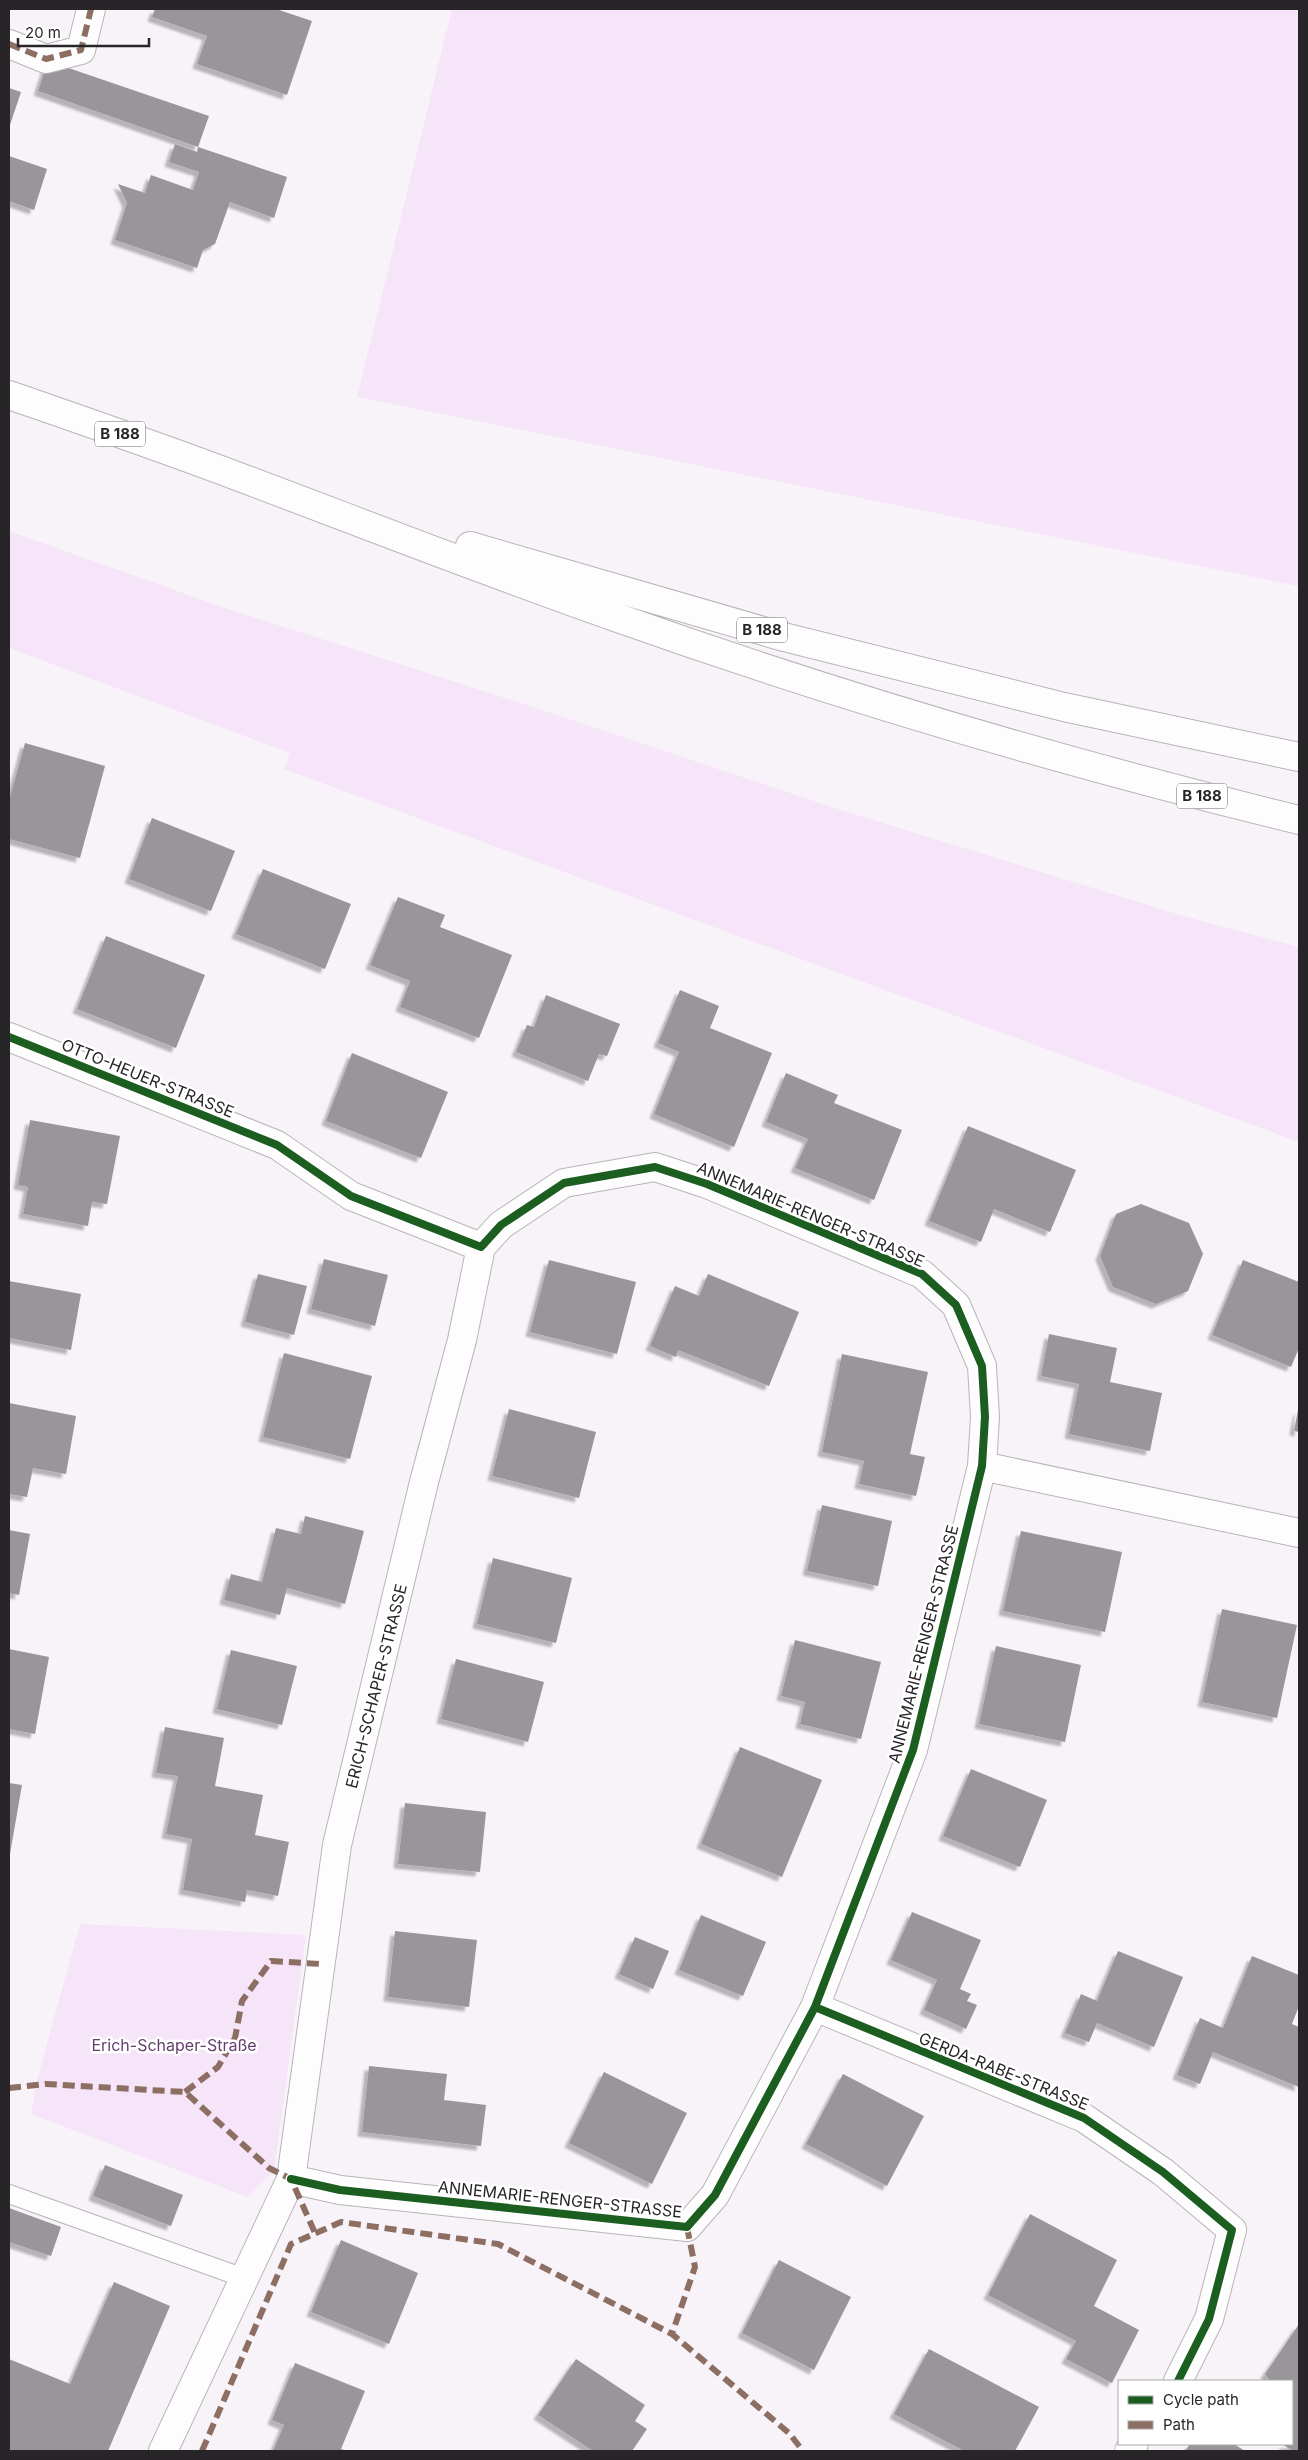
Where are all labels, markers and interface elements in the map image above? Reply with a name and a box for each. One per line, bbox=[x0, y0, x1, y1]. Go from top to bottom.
scale bar bbox=[18, 15, 149, 47]
text: 20 m bbox=[25, 23, 61, 42]
road number: B 188 bbox=[95, 422, 145, 446]
road number: B 188 bbox=[737, 618, 787, 642]
road number: B 188 bbox=[1177, 784, 1227, 808]
street label: OTTO-HEUER-STRASSE bbox=[59, 1034, 237, 1122]
street label: ANNEMARIE-RENGER-STRASSE bbox=[694, 1157, 928, 1271]
street label: ANNEMARIE-RENGER-STRASSE bbox=[884, 1523, 962, 1765]
street label: ERICH-SCHAPER-STRASSE bbox=[341, 1582, 411, 1790]
street label: GERDA-RABE-STRASSE bbox=[916, 2028, 1092, 2114]
park label: Erich-Schaper-Straße bbox=[91, 2035, 257, 2055]
street label: ANNEMARIE-RENGER-STRASSE bbox=[437, 2176, 683, 2222]
legend bbox=[1118, 2380, 1293, 2445]
text: Cycle path bbox=[1163, 2390, 1239, 2409]
text: Path bbox=[1163, 2415, 1195, 2434]

